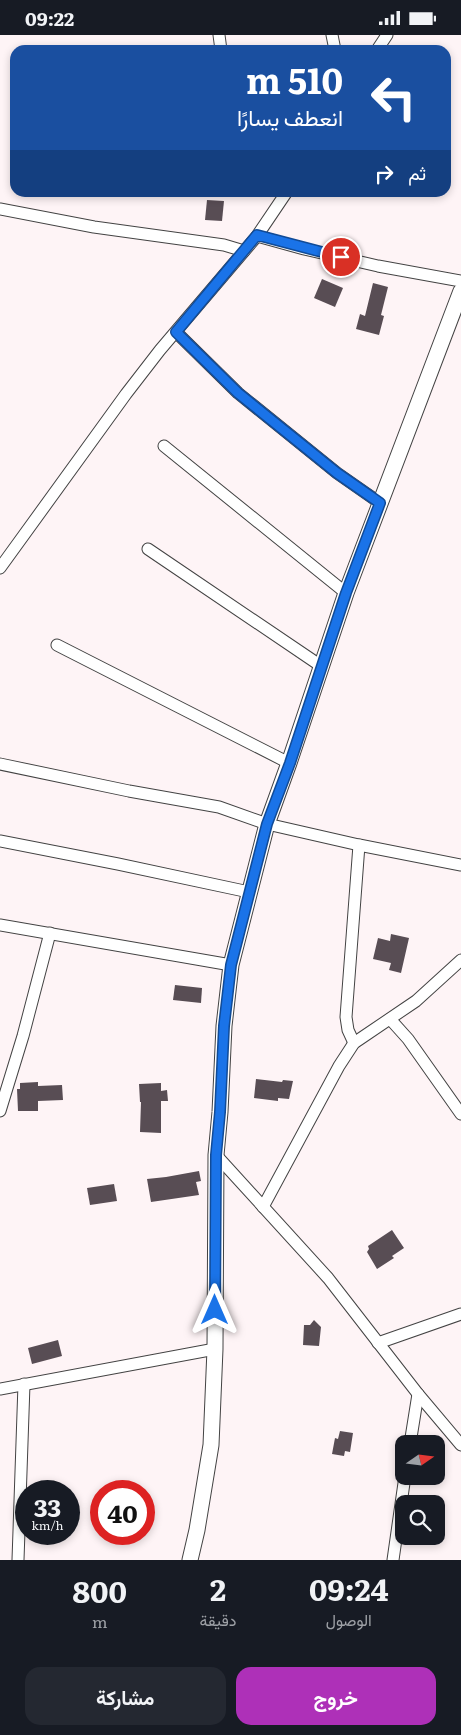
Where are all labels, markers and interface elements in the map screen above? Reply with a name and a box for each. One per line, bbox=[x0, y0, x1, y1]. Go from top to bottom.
text: 09:22 bbox=[25, 4, 74, 32]
text: 510 m bbox=[246, 53, 343, 105]
icon: left bbox=[361, 65, 426, 130]
text: انعطف يسارًا bbox=[237, 100, 343, 133]
text: ثم bbox=[408, 158, 426, 186]
icon: right bbox=[370, 160, 398, 188]
pin bbox=[320, 236, 362, 278]
icon: arrive bbox=[327, 243, 355, 271]
position arrow bbox=[188, 1283, 240, 1335]
north arrow bbox=[395, 1435, 445, 1485]
map controls bbox=[395, 1435, 445, 1545]
speed limit sign: 40 bbox=[90, 1480, 155, 1545]
text: 33 bbox=[34, 1488, 61, 1525]
button: search bbox=[395, 1495, 445, 1545]
text: km/h bbox=[32, 1516, 63, 1534]
text: 2 bbox=[210, 1566, 226, 1610]
text: 09:24 bbox=[309, 1566, 389, 1610]
text: 800 bbox=[72, 1568, 127, 1612]
text: دقيقة bbox=[199, 1607, 237, 1631]
text: الوصول bbox=[326, 1607, 372, 1631]
text: m bbox=[92, 1609, 108, 1633]
button: مشاركة bbox=[25, 1667, 226, 1725]
button: خروج bbox=[236, 1667, 436, 1725]

